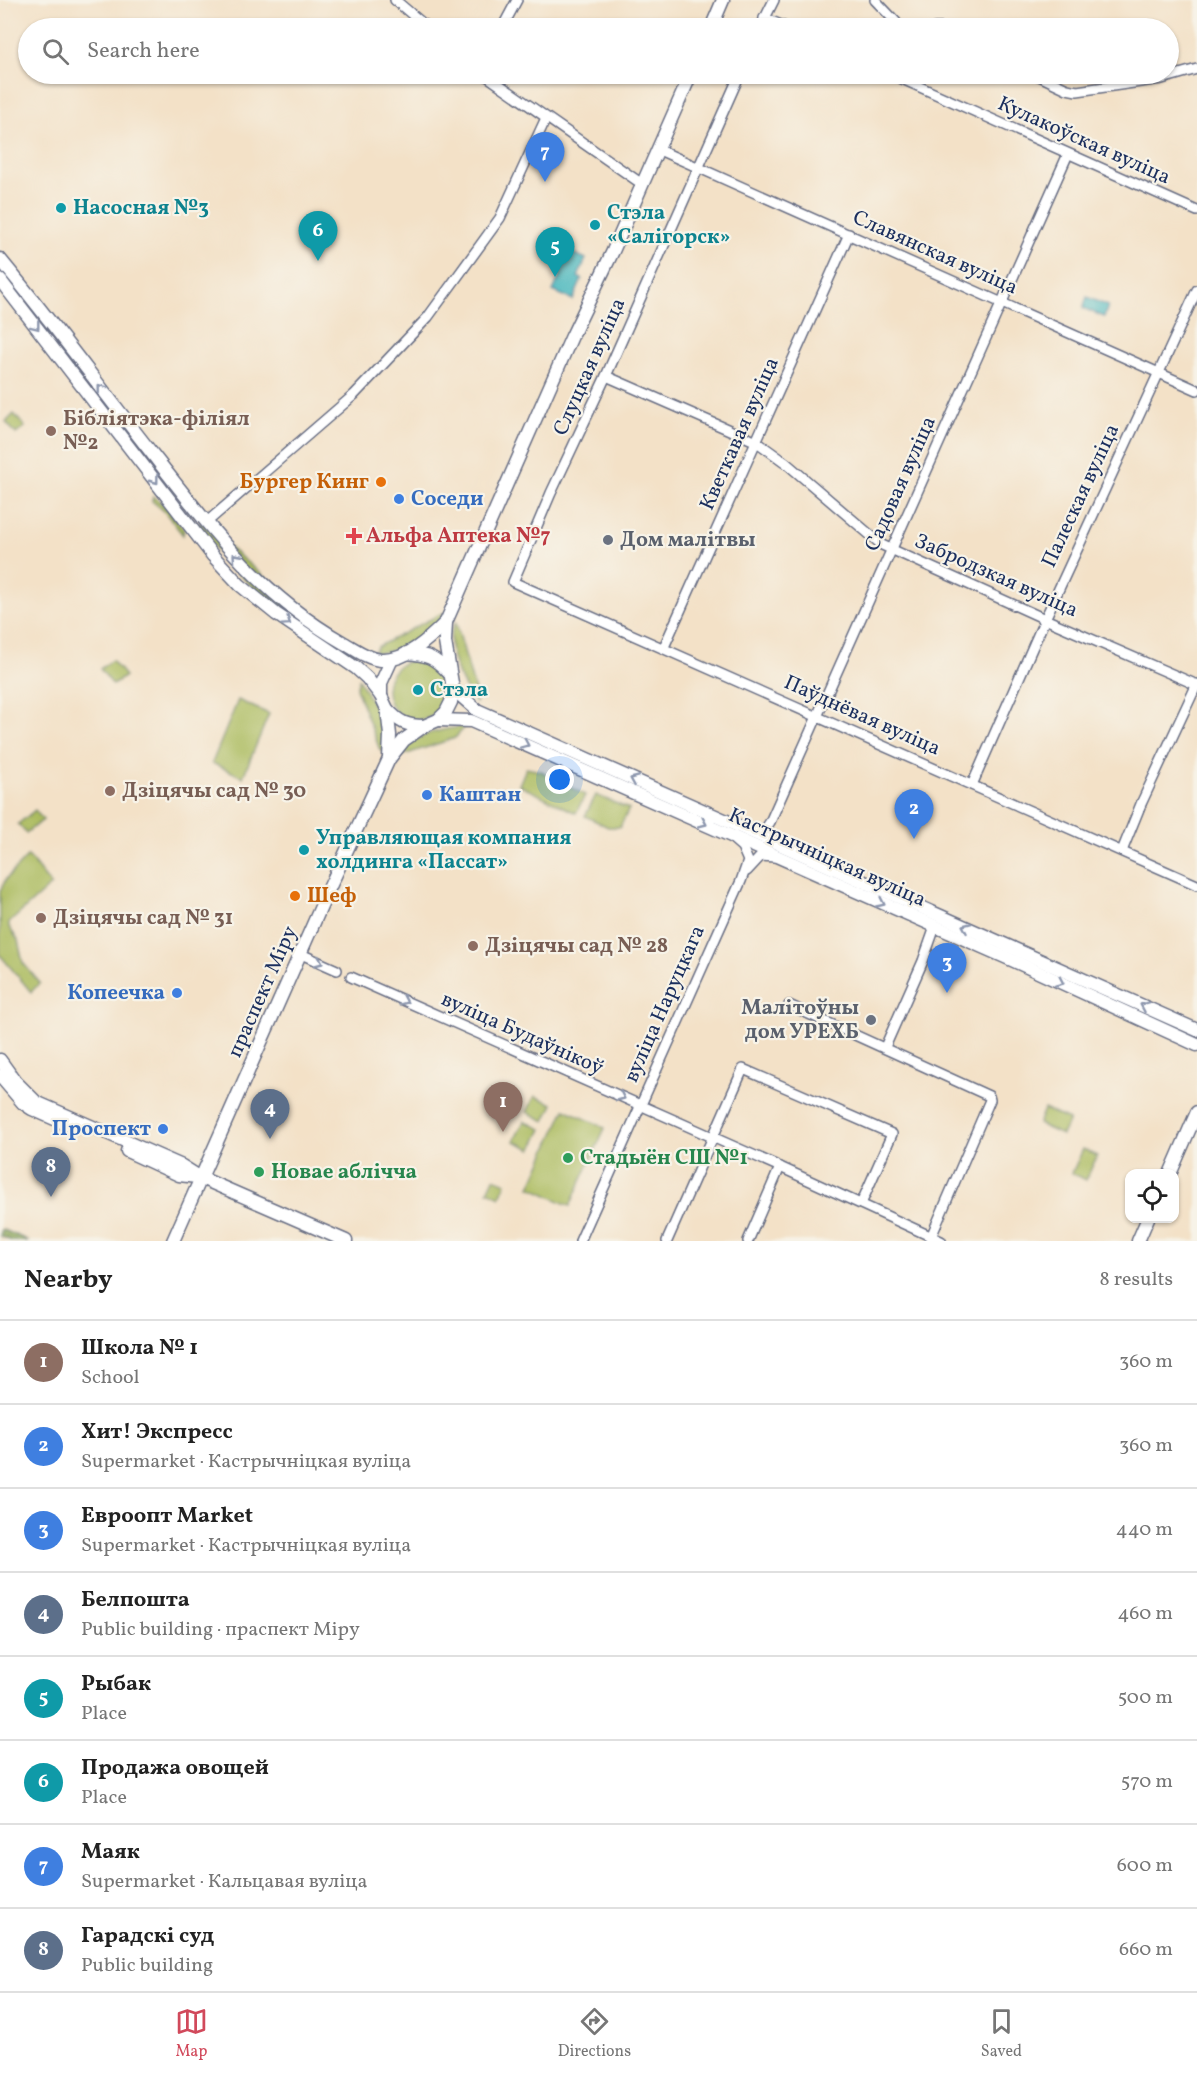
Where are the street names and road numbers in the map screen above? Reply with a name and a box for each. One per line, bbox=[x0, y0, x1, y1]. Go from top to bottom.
street label: Кулакоўская вуліца bbox=[993, 90, 1175, 192]
street label: Славянская вуліца bbox=[848, 204, 1022, 302]
street label: Слуцкая вуліца bbox=[547, 294, 633, 440]
street label: Кветкавая вуліца bbox=[693, 353, 787, 515]
street label: Садовая вуліца bbox=[858, 412, 944, 556]
street label: Палеская вуліца bbox=[1035, 419, 1127, 573]
street label: Забродзкая вуліца bbox=[910, 527, 1082, 625]
street label: Паўднёвая вуліца bbox=[779, 669, 945, 763]
street label: Кастрычніцкая вуліца bbox=[724, 801, 930, 915]
street label: праспект Міру bbox=[221, 921, 305, 1062]
street label: вуліца Наруцкага bbox=[617, 921, 713, 1087]
street label: вуліца Будаўнікоў bbox=[436, 985, 608, 1083]

